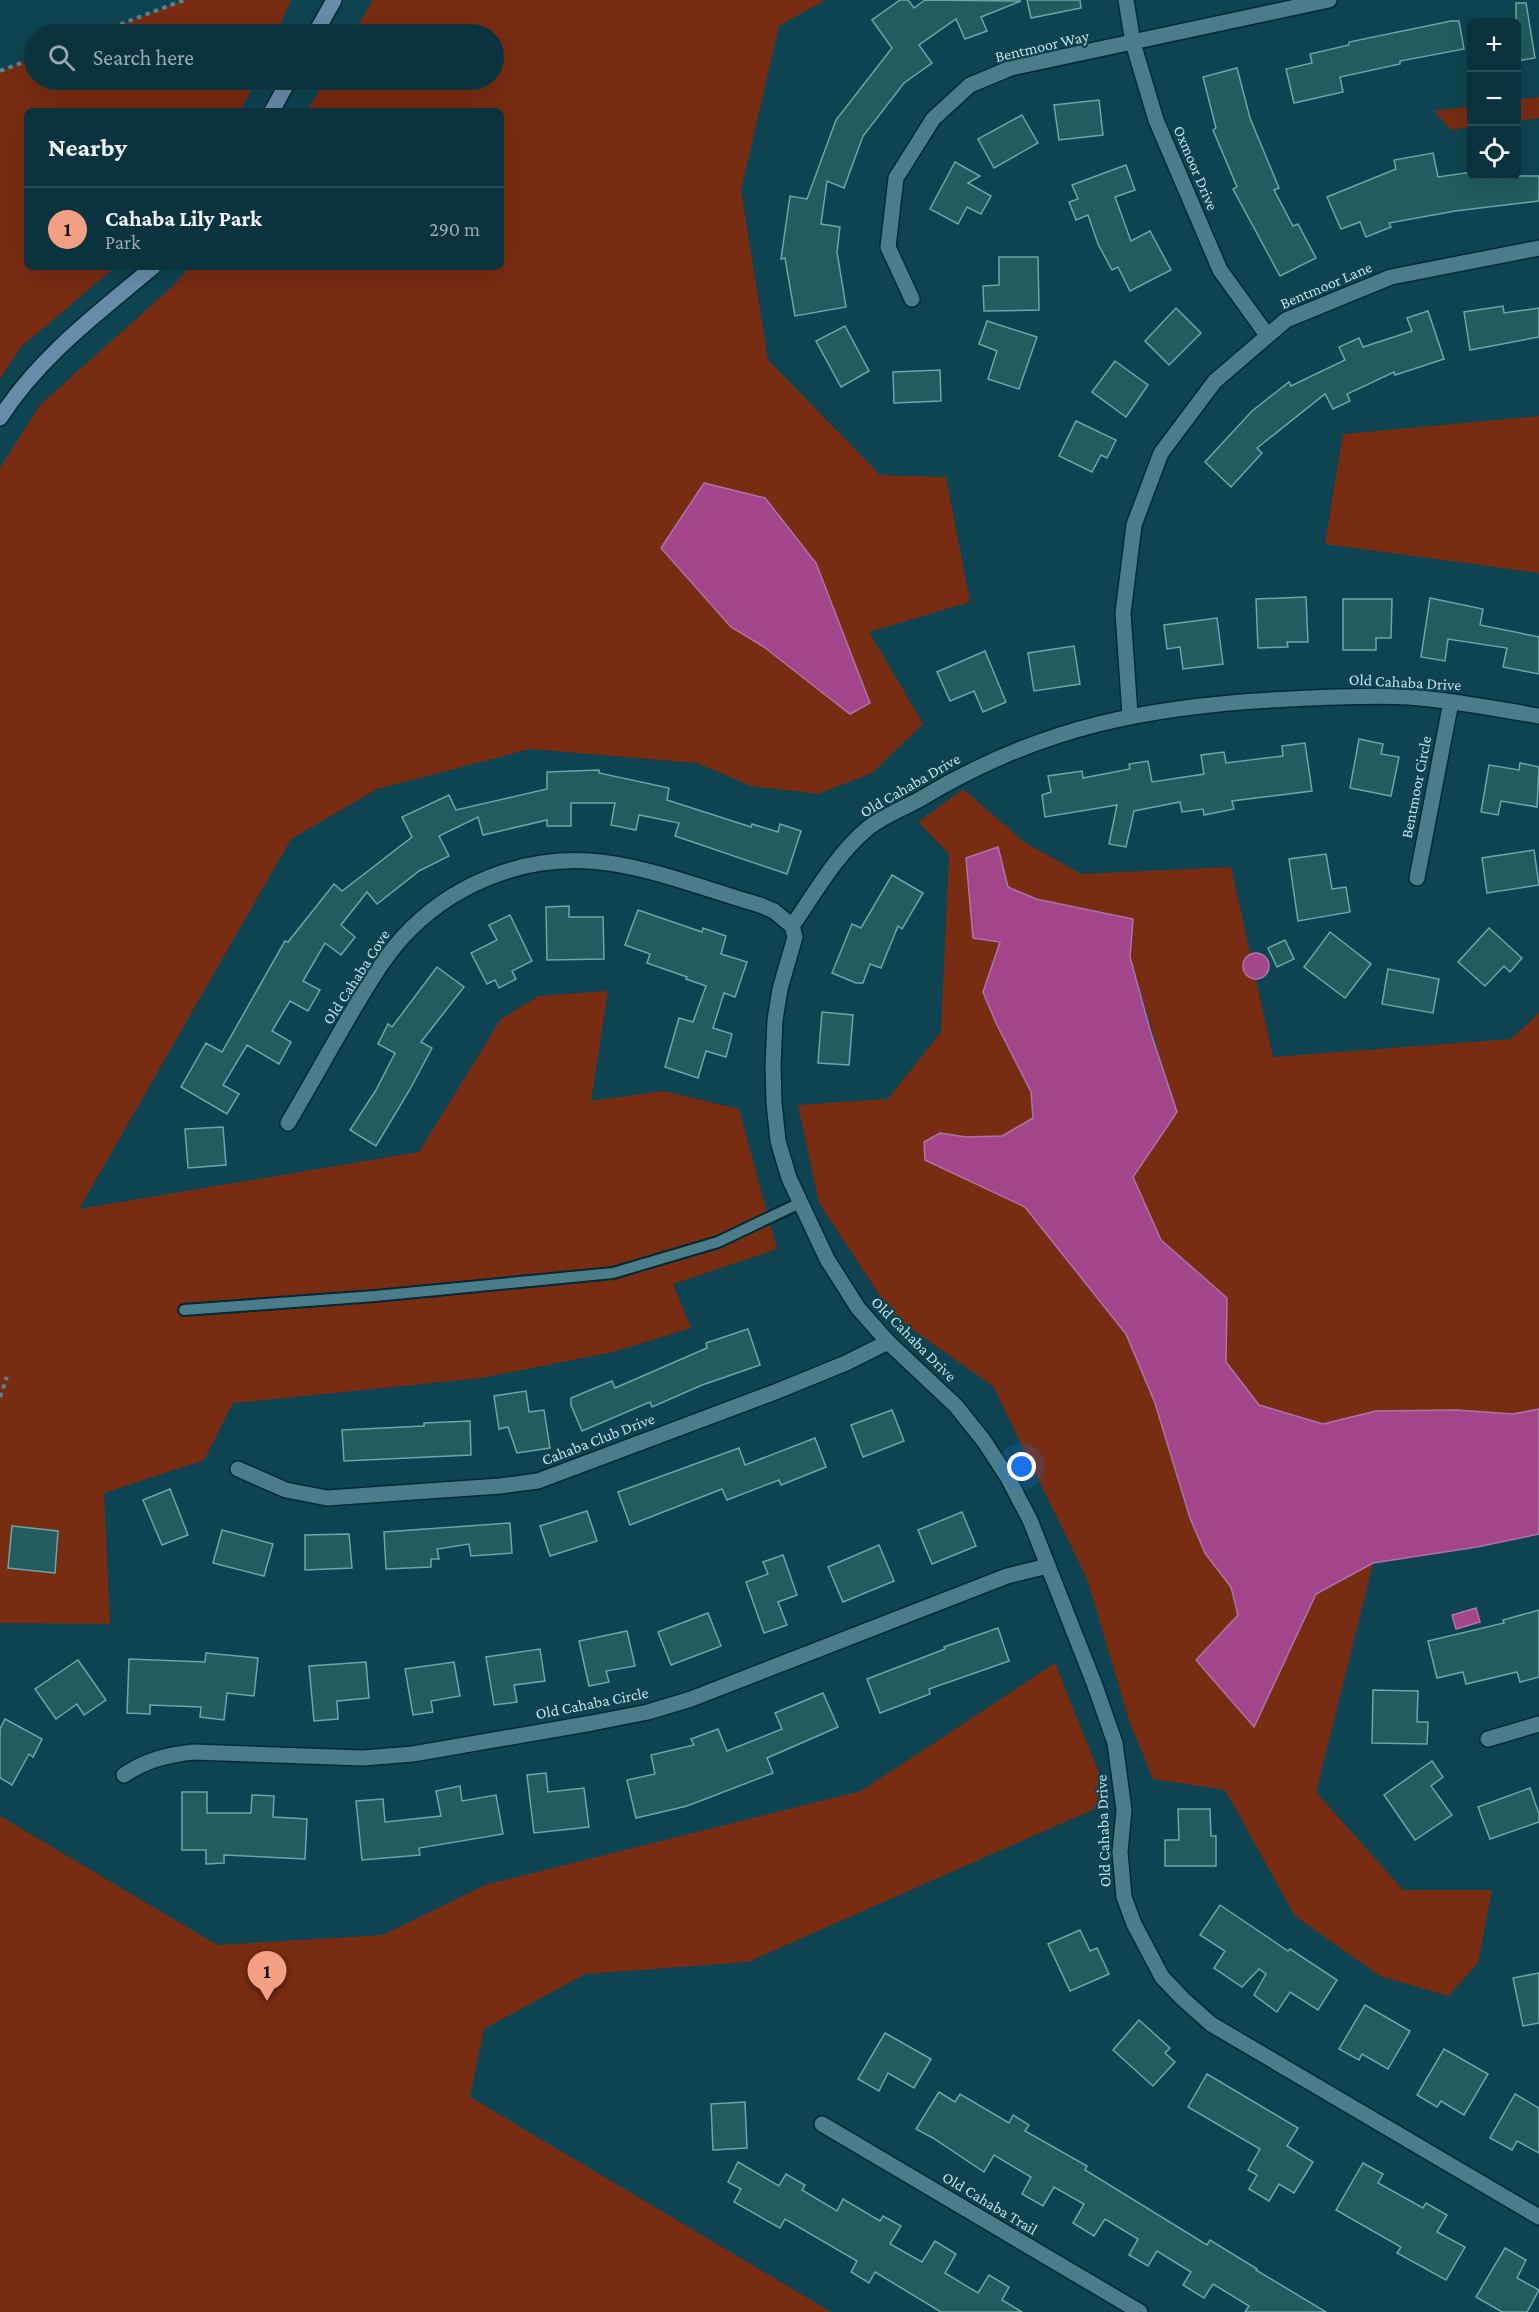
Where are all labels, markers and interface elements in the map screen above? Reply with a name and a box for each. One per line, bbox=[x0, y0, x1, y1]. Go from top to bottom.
map controls bbox=[1467, 18, 1521, 180]
button: + bbox=[1467, 18, 1521, 72]
search box bbox=[24, 24, 504, 90]
street label: Bentmoor Way bbox=[993, 27, 1091, 66]
icon: search bbox=[45, 41, 78, 74]
text: Search here bbox=[93, 45, 194, 70]
button: − bbox=[1467, 72, 1521, 126]
street label: Oxmoor Drive bbox=[1171, 123, 1221, 213]
button: locate bbox=[1467, 126, 1521, 180]
text: Nearby bbox=[48, 133, 127, 162]
text: Cahaba Lily Park bbox=[105, 206, 262, 231]
text: 1 bbox=[64, 218, 71, 240]
text: 290 m bbox=[429, 218, 480, 240]
text: Park bbox=[105, 231, 141, 253]
street label: Bentmoor Lane bbox=[1278, 258, 1374, 312]
street label: Old Cahaba Drive bbox=[1348, 671, 1462, 693]
street label: Bentmoor Circle bbox=[1398, 734, 1434, 840]
street label: Old Cahaba Drive bbox=[857, 750, 963, 820]
street label: Old Cahaba Cove bbox=[319, 927, 393, 1027]
street label: Old Cahaba Drive bbox=[868, 1293, 960, 1385]
street label: Cahaba Club Drive bbox=[539, 1410, 657, 1468]
your location bbox=[1007, 1452, 1036, 1481]
street label: Old Cahaba Circle bbox=[534, 1684, 650, 1722]
street label: Old Cahaba Drive bbox=[1093, 1774, 1113, 1888]
pin: 1 bbox=[248, 1952, 286, 2001]
street label: Old Cahaba Trail bbox=[940, 2168, 1040, 2238]

